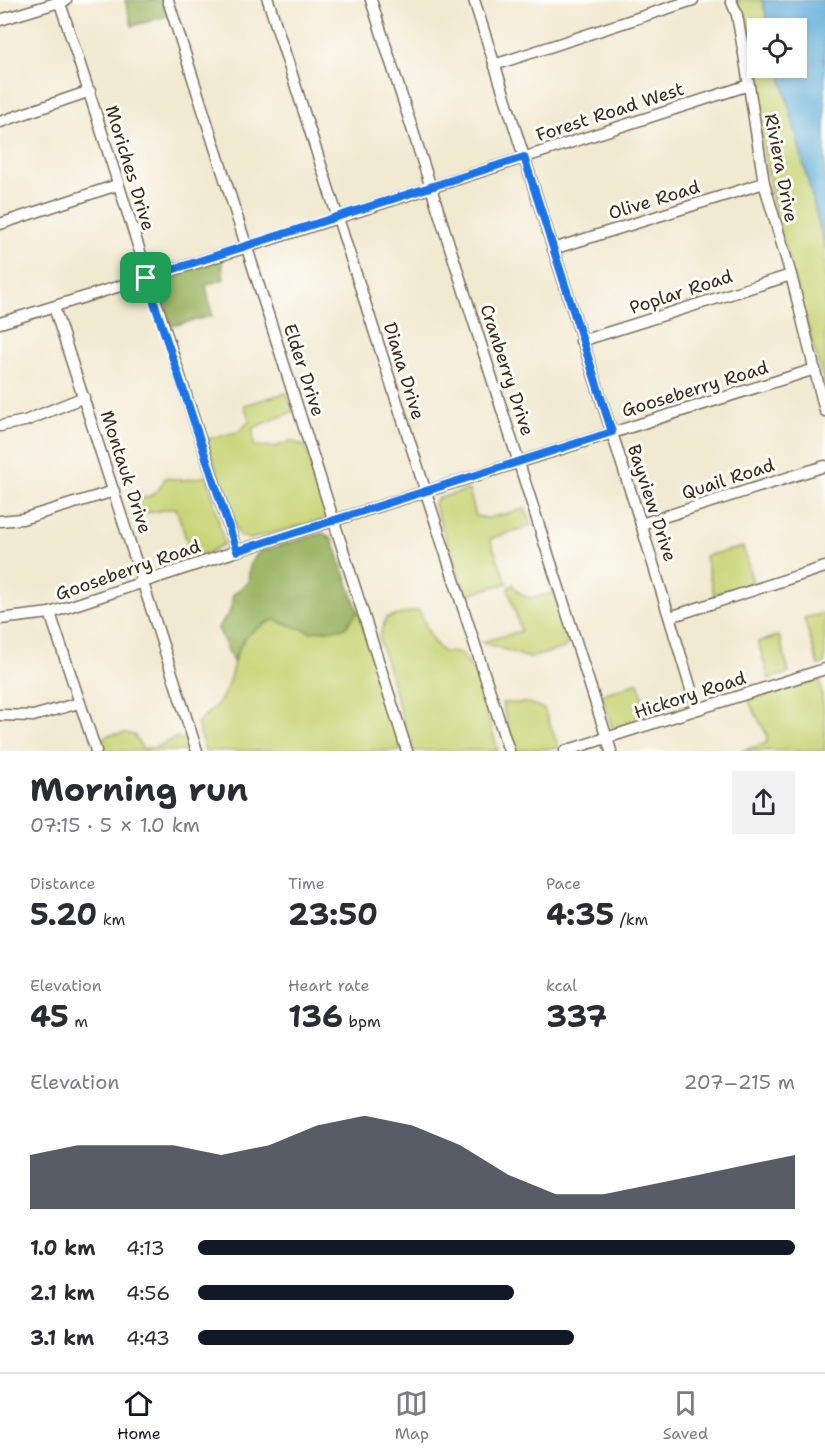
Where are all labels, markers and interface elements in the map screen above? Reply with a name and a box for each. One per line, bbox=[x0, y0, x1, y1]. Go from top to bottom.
map controls bbox=[747, 18, 807, 78]
button: locate bbox=[747, 18, 807, 78]
street label: Forest Road West bbox=[533, 77, 687, 147]
street label: Moriches Drive bbox=[100, 103, 160, 233]
street label: Riviera Drive bbox=[759, 112, 803, 224]
street label: Olive Road bbox=[605, 175, 703, 225]
pin bbox=[120, 252, 171, 303]
icon: arrive bbox=[129, 261, 162, 294]
street label: Poplar Road bbox=[626, 264, 736, 320]
street label: Cranberry Drive bbox=[474, 301, 540, 439]
street label: Diana Drive bbox=[378, 319, 430, 423]
street label: Elder Drive bbox=[278, 321, 330, 419]
street label: Gooseberry Road bbox=[619, 355, 771, 423]
street label: Montauk Drive bbox=[95, 407, 157, 537]
street label: Bayview Drive bbox=[622, 441, 682, 565]
street label: Quail Road bbox=[679, 453, 777, 505]
street label: Gooseberry Road bbox=[52, 534, 204, 606]
street label: Hickory Road bbox=[631, 666, 749, 724]
text: Morning run bbox=[30, 767, 248, 812]
button: share bbox=[732, 771, 795, 834]
text: 07:15 · 5 × 1.0 km bbox=[30, 812, 200, 838]
text: Distance bbox=[30, 873, 96, 894]
text: Time bbox=[288, 873, 325, 894]
text: Pace bbox=[546, 873, 581, 894]
text: 5.20 bbox=[30, 894, 97, 935]
text: 23:50 bbox=[288, 894, 378, 935]
text: 4:35 bbox=[546, 894, 614, 935]
text: km bbox=[97, 909, 125, 930]
text: /km bbox=[614, 909, 648, 930]
text: Elevation bbox=[30, 975, 102, 996]
text: Heart rate bbox=[288, 975, 370, 996]
text: kcal bbox=[546, 975, 577, 996]
text: 45 bbox=[30, 996, 69, 1037]
text: 136 bbox=[288, 996, 343, 1037]
text: 337 bbox=[546, 996, 607, 1037]
text: m bbox=[69, 1011, 88, 1032]
text: bpm bbox=[343, 1011, 381, 1032]
text: Elevation bbox=[30, 1069, 120, 1095]
text: 207–215 m bbox=[683, 1069, 795, 1095]
text: 1.0 km bbox=[30, 1235, 95, 1261]
text: 4:13 bbox=[126, 1235, 165, 1261]
text: 2.1 km bbox=[30, 1280, 95, 1306]
text: 4:56 bbox=[126, 1280, 170, 1306]
text: 3.1 km bbox=[30, 1325, 94, 1351]
text: 4:43 bbox=[126, 1325, 170, 1351]
tab: Home bbox=[117, 1387, 161, 1444]
tab: Map bbox=[395, 1387, 429, 1444]
tab: Saved bbox=[663, 1387, 708, 1444]

